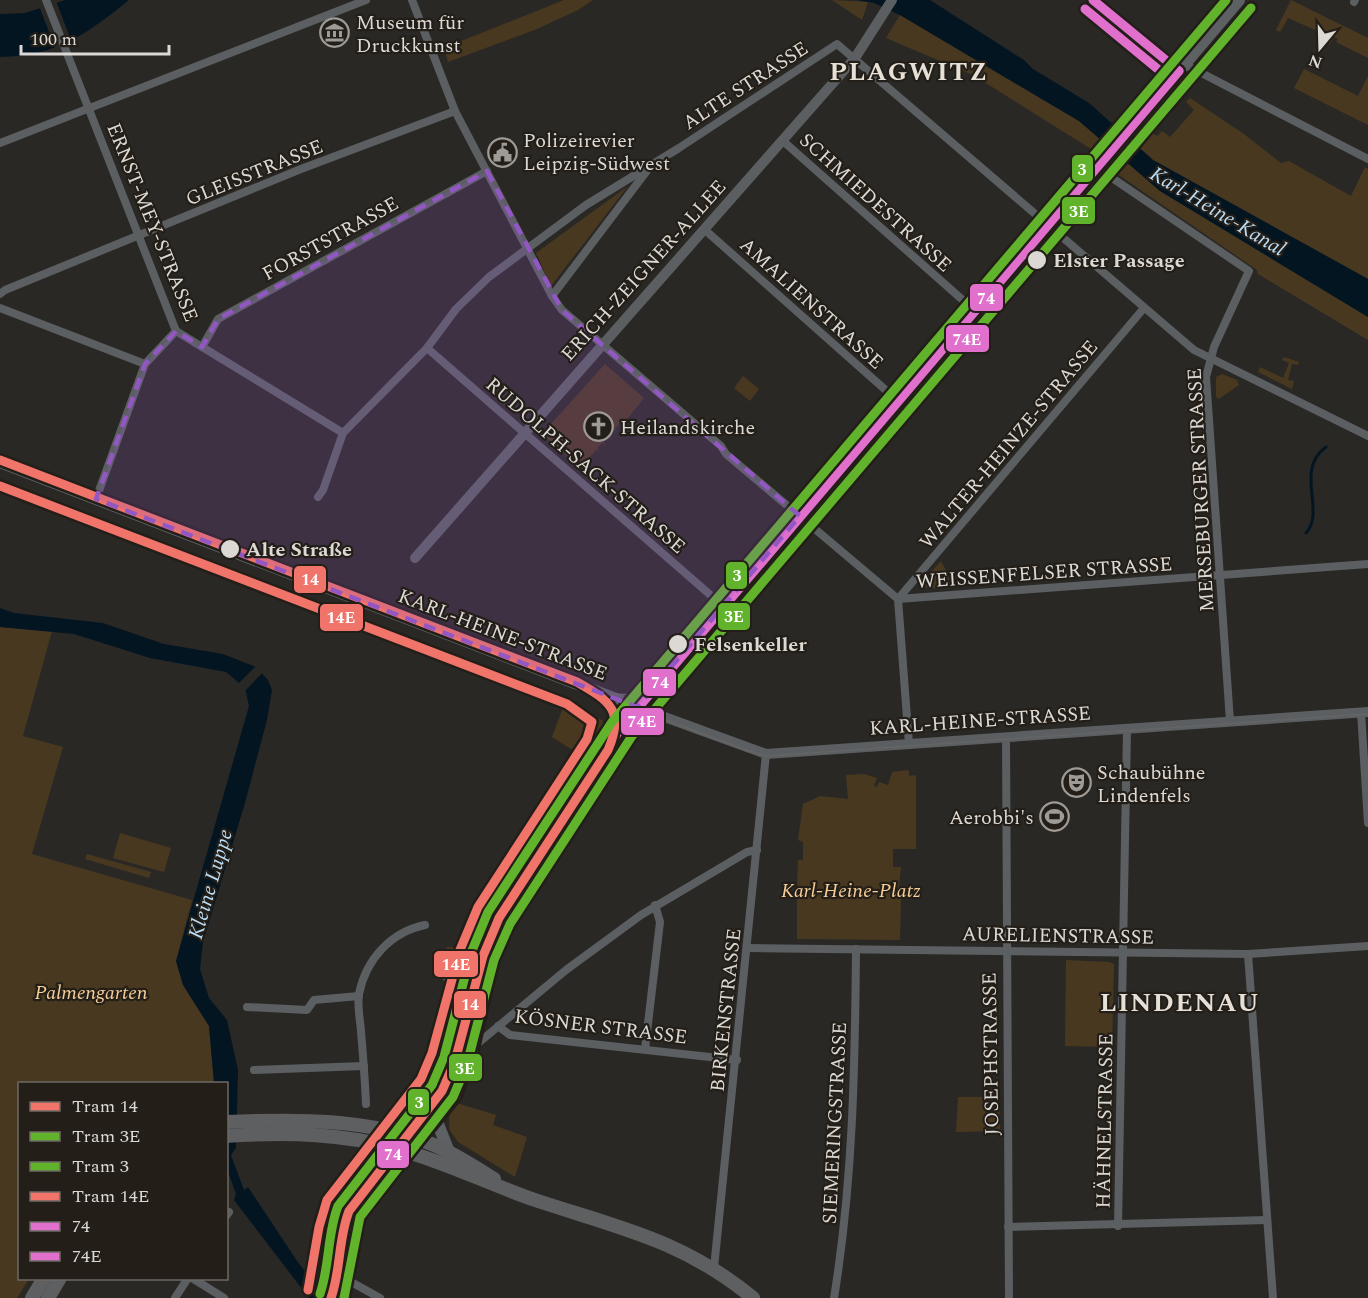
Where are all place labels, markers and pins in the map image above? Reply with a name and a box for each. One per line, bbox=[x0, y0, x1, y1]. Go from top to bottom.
place label: Museum für Druckkunst bbox=[356, 8, 464, 61]
museum icon: Museum für Druckkunst bbox=[319, 17, 351, 49]
place label: Polizeirevier Leipzig-Südwest bbox=[523, 126, 670, 179]
public building icon: Polizeirevier Leipzig-Südwest bbox=[486, 136, 518, 168]
place label: Elster Passage bbox=[1053, 246, 1185, 276]
marker: Elster Passage bbox=[1026, 249, 1048, 271]
church icon: Heilandskirche bbox=[583, 411, 615, 443]
place label: Heilandskirche bbox=[620, 413, 755, 443]
place label: Alte Straße bbox=[246, 535, 352, 565]
marker: Alte Straße bbox=[219, 538, 241, 560]
place label: Felsenkeller bbox=[694, 630, 807, 660]
marker: Felsenkeller bbox=[667, 633, 689, 655]
place label: Schaubühne Lindenfels bbox=[1097, 758, 1206, 811]
theatre icon: Schaubühne Lindenfels bbox=[1060, 767, 1092, 799]
sports icon: Aerobbi's bbox=[1039, 801, 1071, 833]
place label: Aerobbi's bbox=[949, 803, 1034, 833]

